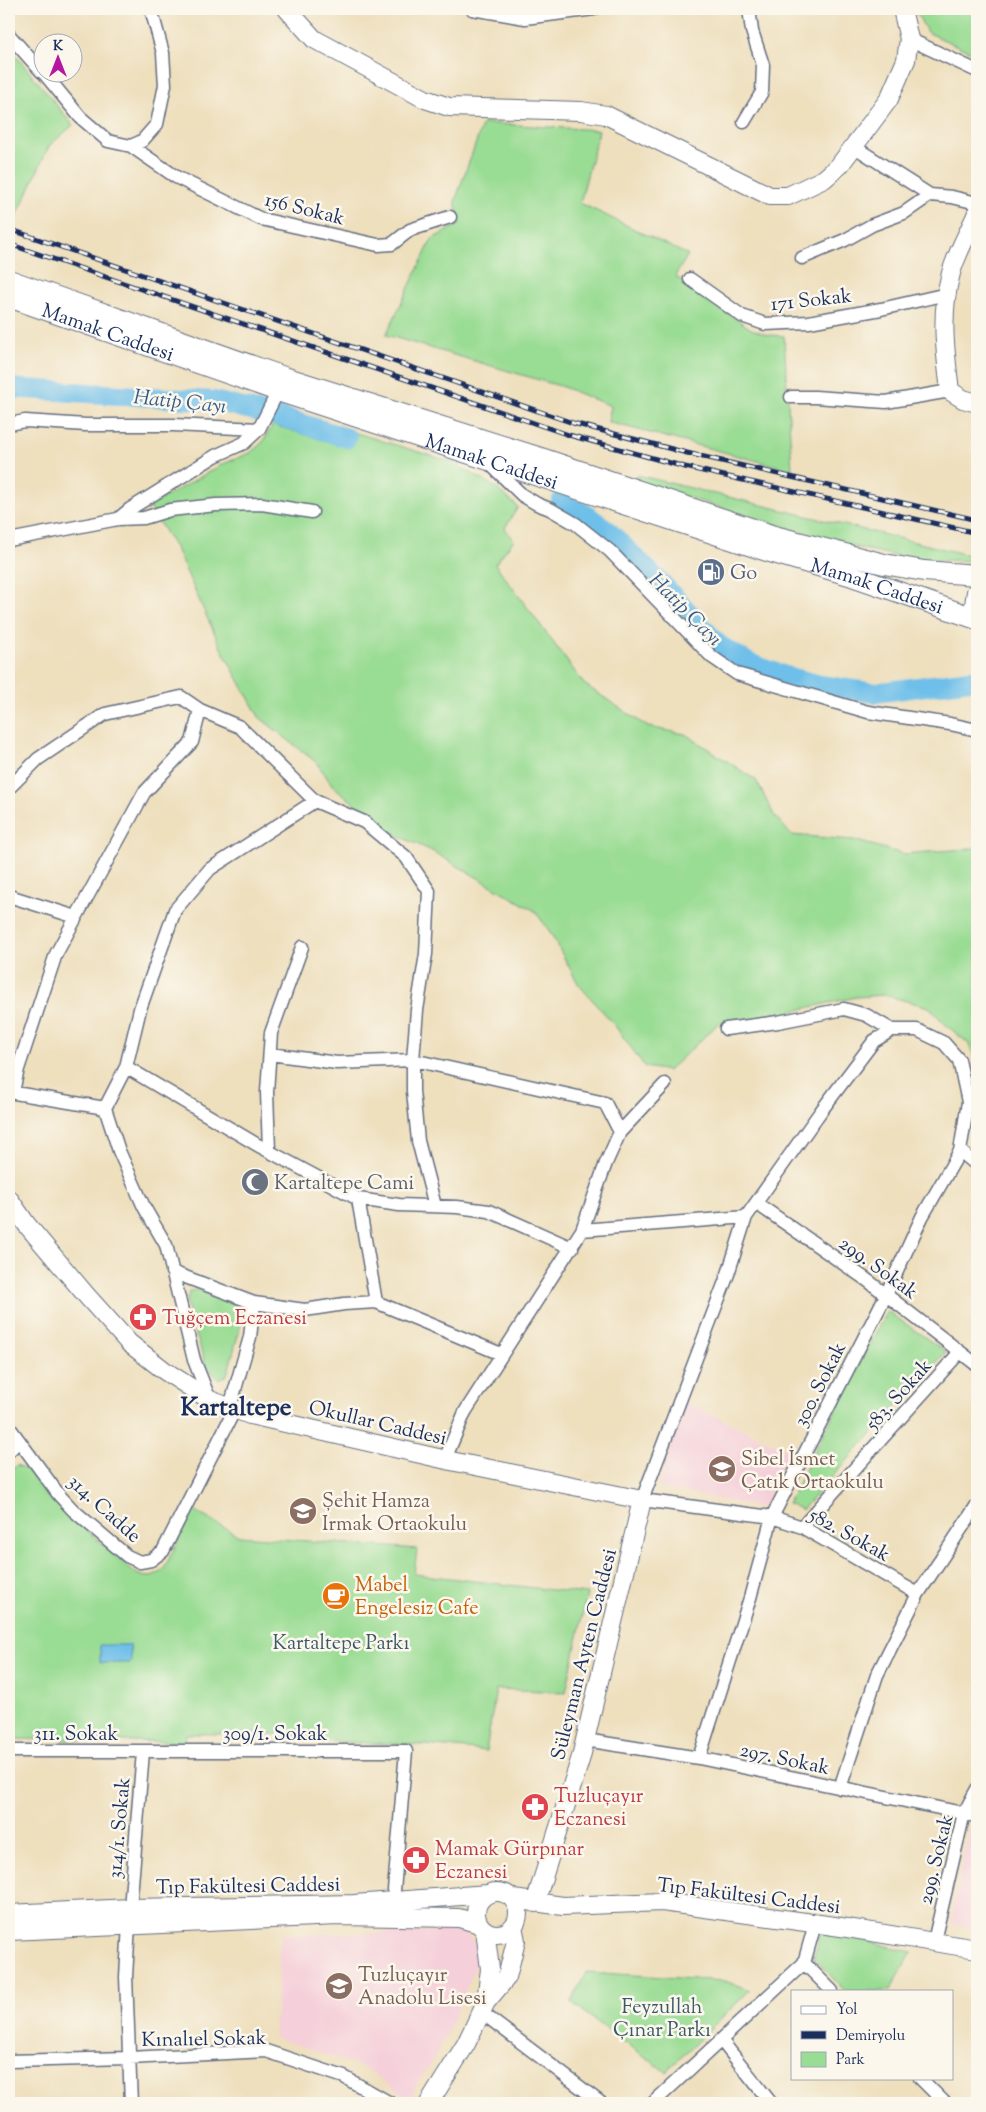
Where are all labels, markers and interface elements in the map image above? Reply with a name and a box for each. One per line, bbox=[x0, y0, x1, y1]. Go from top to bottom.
north arrow bbox=[32, 32, 82, 82]
text: K bbox=[53, 37, 64, 57]
street label: 156 Sokak bbox=[261, 186, 348, 234]
street label: 171 Sokak bbox=[769, 283, 853, 320]
street label: Mamak Caddesi bbox=[37, 297, 178, 371]
water label: Hatip Çayı bbox=[132, 383, 228, 423]
street label: Mamak Caddesi bbox=[421, 428, 562, 499]
street label: Mamak Caddesi bbox=[807, 553, 947, 623]
fuel station icon: Go bbox=[696, 557, 726, 587]
place label: Go bbox=[730, 560, 757, 589]
water label: Hatip Çayı bbox=[641, 567, 728, 654]
mosque icon: Kartaltepe Cami bbox=[240, 1167, 270, 1197]
place label: Kartaltepe Cami bbox=[274, 1170, 415, 1199]
street label: 299. Sokak bbox=[832, 1230, 923, 1308]
pharmacy icon: Tuğçem Eczanesi bbox=[128, 1302, 158, 1332]
place label: Tuğçem Eczanesi bbox=[162, 1305, 307, 1334]
street label: 300. Sokak bbox=[788, 1338, 855, 1433]
street label: 583. Sokak bbox=[859, 1353, 940, 1439]
district label: Kartaltepe bbox=[181, 1391, 292, 1427]
street label: Okullar Caddesi bbox=[306, 1394, 450, 1454]
place label: Sibel İsmet Çatık Ortaokulu bbox=[741, 1446, 884, 1498]
school or university icon: Sibel İsmet Çatık Ortaokulu bbox=[707, 1454, 737, 1484]
street label: 314. Cadde bbox=[60, 1469, 147, 1551]
place label: Şehit Hamza Irmak Ortaokulu bbox=[322, 1488, 468, 1540]
school or university icon: Şehit Hamza Irmak Ortaokulu bbox=[288, 1496, 318, 1526]
street label: 582. Sokak bbox=[802, 1501, 895, 1571]
street label: Süleyman Ayten Caddesi bbox=[545, 1546, 626, 1763]
place label: Mabel Engelesiz Cafe bbox=[355, 1572, 479, 1624]
cafe icon: Mabel Engelesiz Cafe bbox=[321, 1581, 351, 1611]
park label: Kartaltepe Parkı bbox=[273, 1630, 410, 1659]
street label: 311. Sokak bbox=[34, 1721, 118, 1750]
street label: 309/1. Sokak bbox=[222, 1721, 328, 1750]
street label: 297. Sokak bbox=[737, 1737, 832, 1784]
street label: 314/1. Sokak bbox=[102, 1776, 139, 1880]
place label: Tuzluçayır Eczanesi bbox=[554, 1783, 644, 1835]
pharmacy icon: Tuzluçayır Eczanesi bbox=[520, 1792, 550, 1822]
street label: 299. Sokak bbox=[912, 1811, 963, 1908]
place label: Mamak Gürpınar Eczanesi bbox=[435, 1836, 584, 1888]
pharmacy icon: Mamak Gürpınar Eczanesi bbox=[401, 1845, 431, 1875]
street label: Tıp Fakültesi Caddesi bbox=[156, 1871, 341, 1904]
street label: Tıp Fakültesi Caddesi bbox=[655, 1872, 842, 1923]
place label: Tuzluçayır Anadolu Lisesi bbox=[358, 1962, 487, 2014]
school or university icon: Tuzluçayır Anadolu Lisesi bbox=[324, 1971, 354, 2001]
legend bbox=[791, 1990, 954, 2080]
park label: Feyzullah Çınar Parkı bbox=[613, 1994, 711, 2046]
text: Yol bbox=[836, 2000, 858, 2021]
street label: Kınalıel Sokak bbox=[141, 2025, 267, 2056]
text: Demiryolu bbox=[836, 2026, 905, 2047]
text: Park bbox=[836, 2050, 865, 2071]

